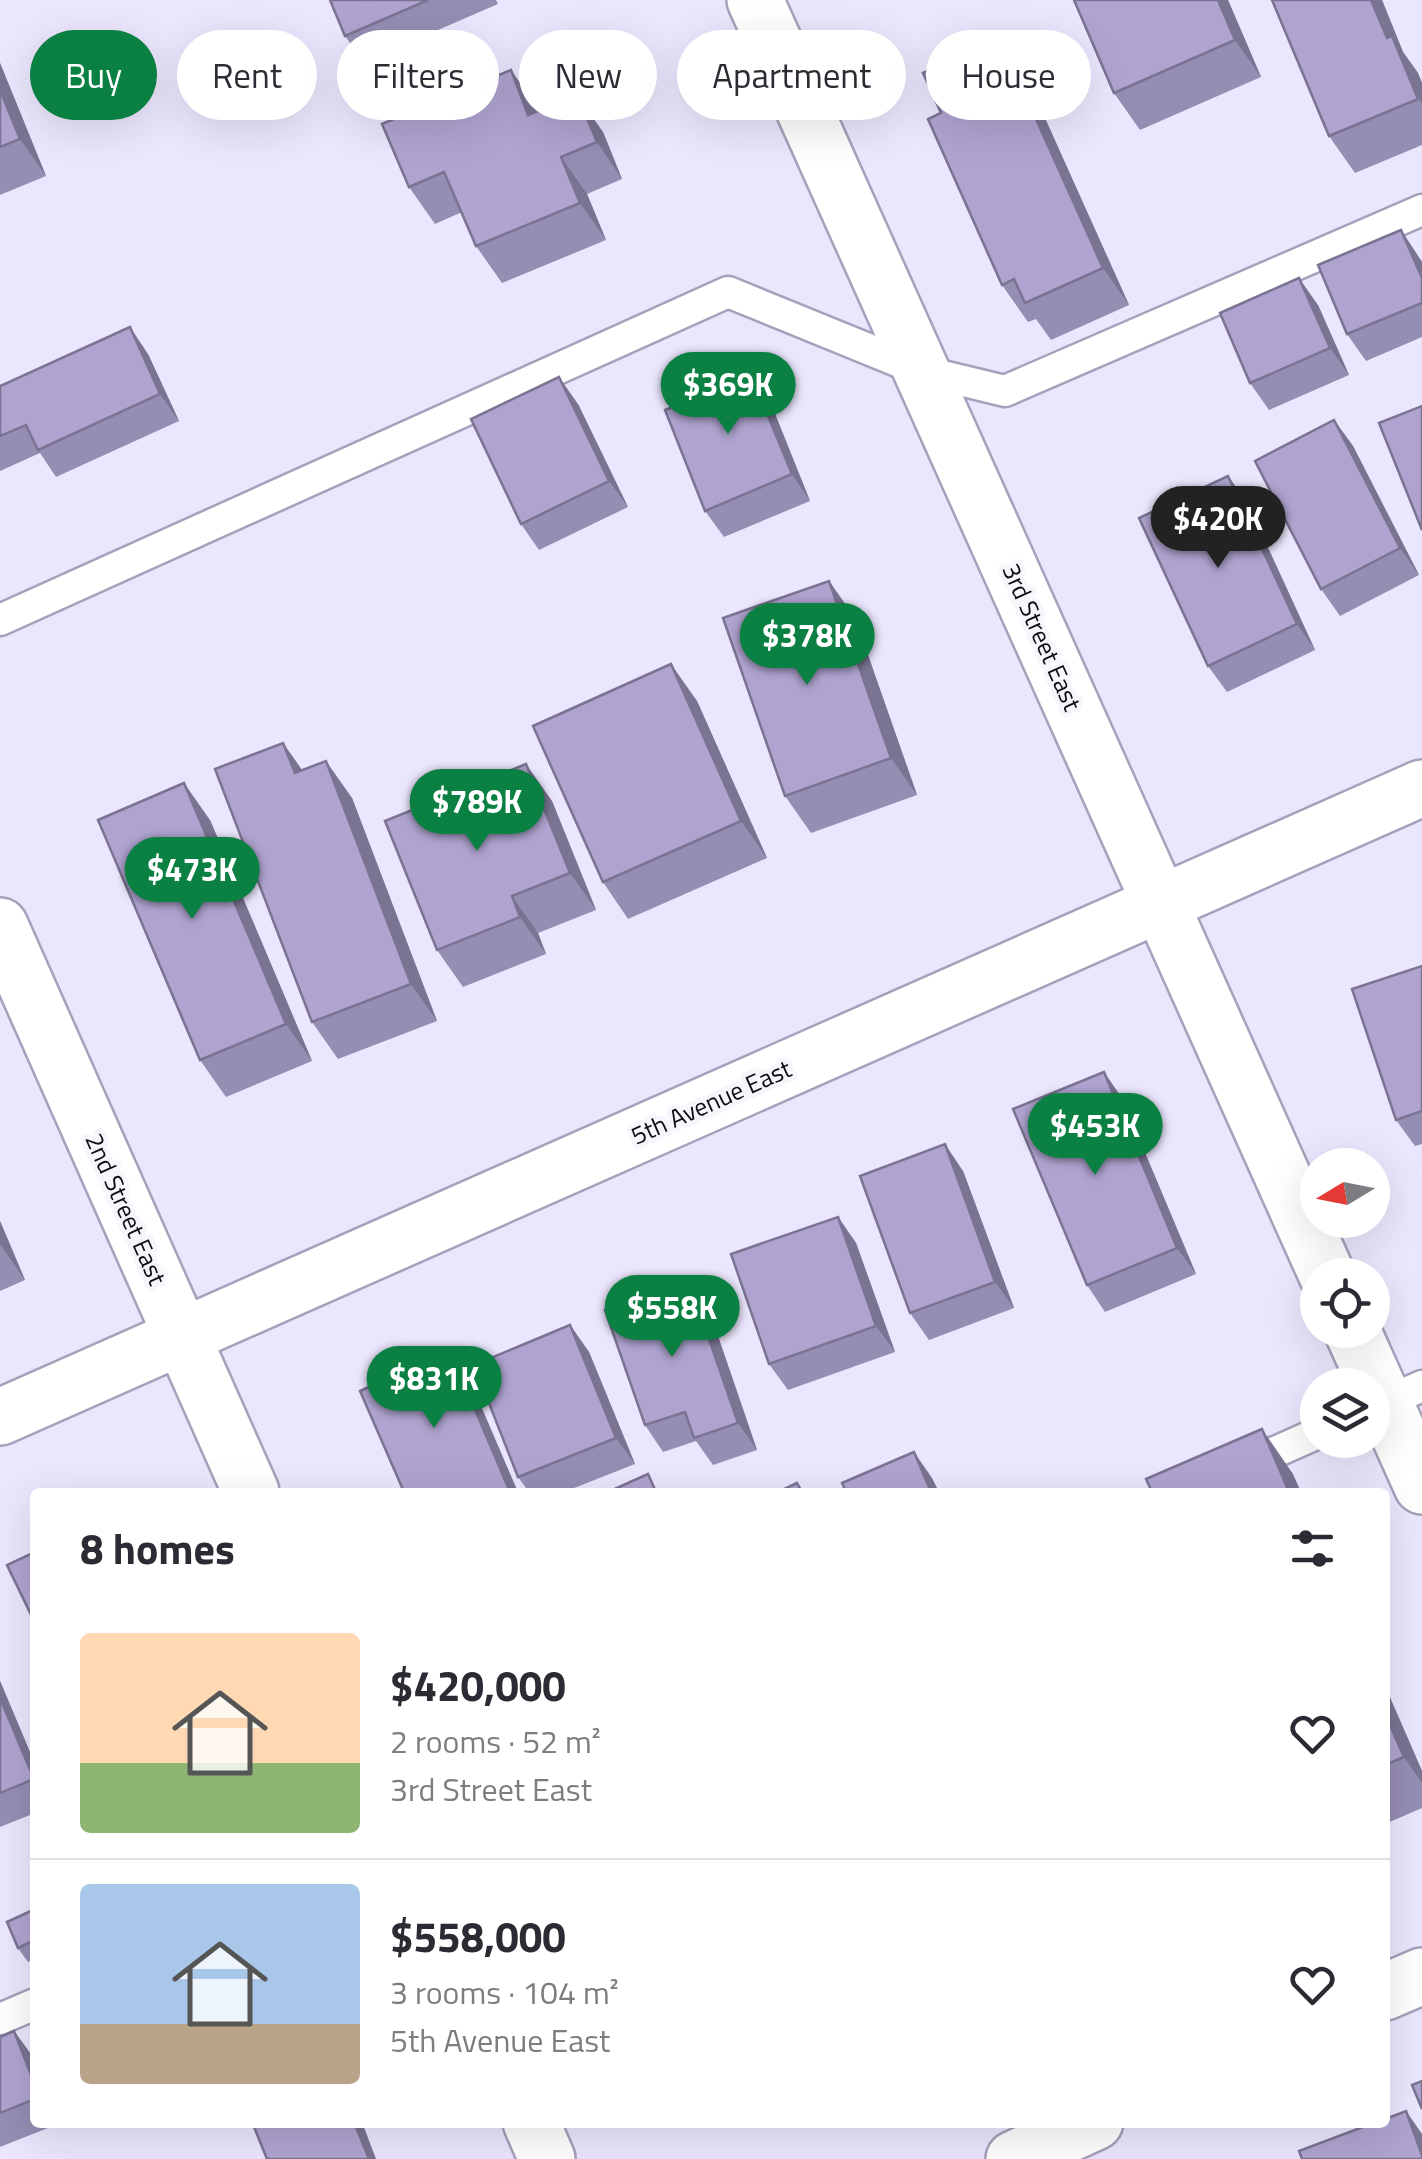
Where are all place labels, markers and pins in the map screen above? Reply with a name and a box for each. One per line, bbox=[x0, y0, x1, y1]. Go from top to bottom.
pin: $369K bbox=[658, 352, 798, 437]
pin: $420K bbox=[1148, 486, 1288, 571]
pin: $378K bbox=[737, 603, 877, 688]
pin: $789K bbox=[407, 769, 547, 854]
pin: $473K bbox=[122, 837, 262, 922]
pin: $453K bbox=[1025, 1093, 1165, 1178]
pin: $558K bbox=[602, 1275, 742, 1360]
pin: $831K bbox=[364, 1346, 504, 1431]

